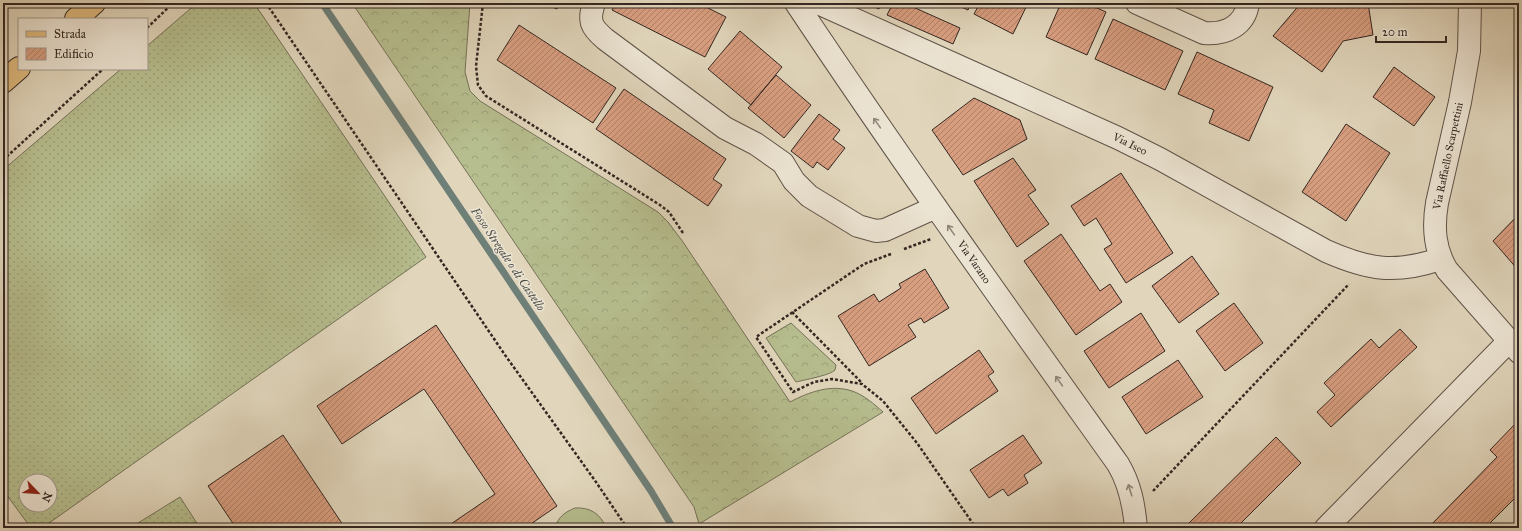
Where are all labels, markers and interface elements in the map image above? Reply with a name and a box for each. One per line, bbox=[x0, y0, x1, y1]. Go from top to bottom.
legend bbox=[18, 18, 148, 70]
scale bar bbox=[1376, 18, 1446, 44]
text: 20 m bbox=[1382, 25, 1408, 39]
text: Strada bbox=[54, 27, 87, 41]
text: Edificio bbox=[54, 47, 93, 61]
street label: Via Raffaello Scarpettini bbox=[1430, 101, 1466, 212]
one-way arrow bbox=[873, 117, 881, 128]
street label: Via Iseo bbox=[1110, 130, 1150, 158]
water label: Fosso Stregale o di Castello bbox=[468, 204, 548, 314]
one-way arrow bbox=[947, 224, 955, 235]
street label: Via Varano bbox=[954, 237, 994, 286]
one-way arrow bbox=[1055, 376, 1063, 387]
north arrow bbox=[18, 473, 58, 513]
one-way arrow bbox=[1126, 483, 1133, 496]
text: N bbox=[38, 490, 54, 505]

